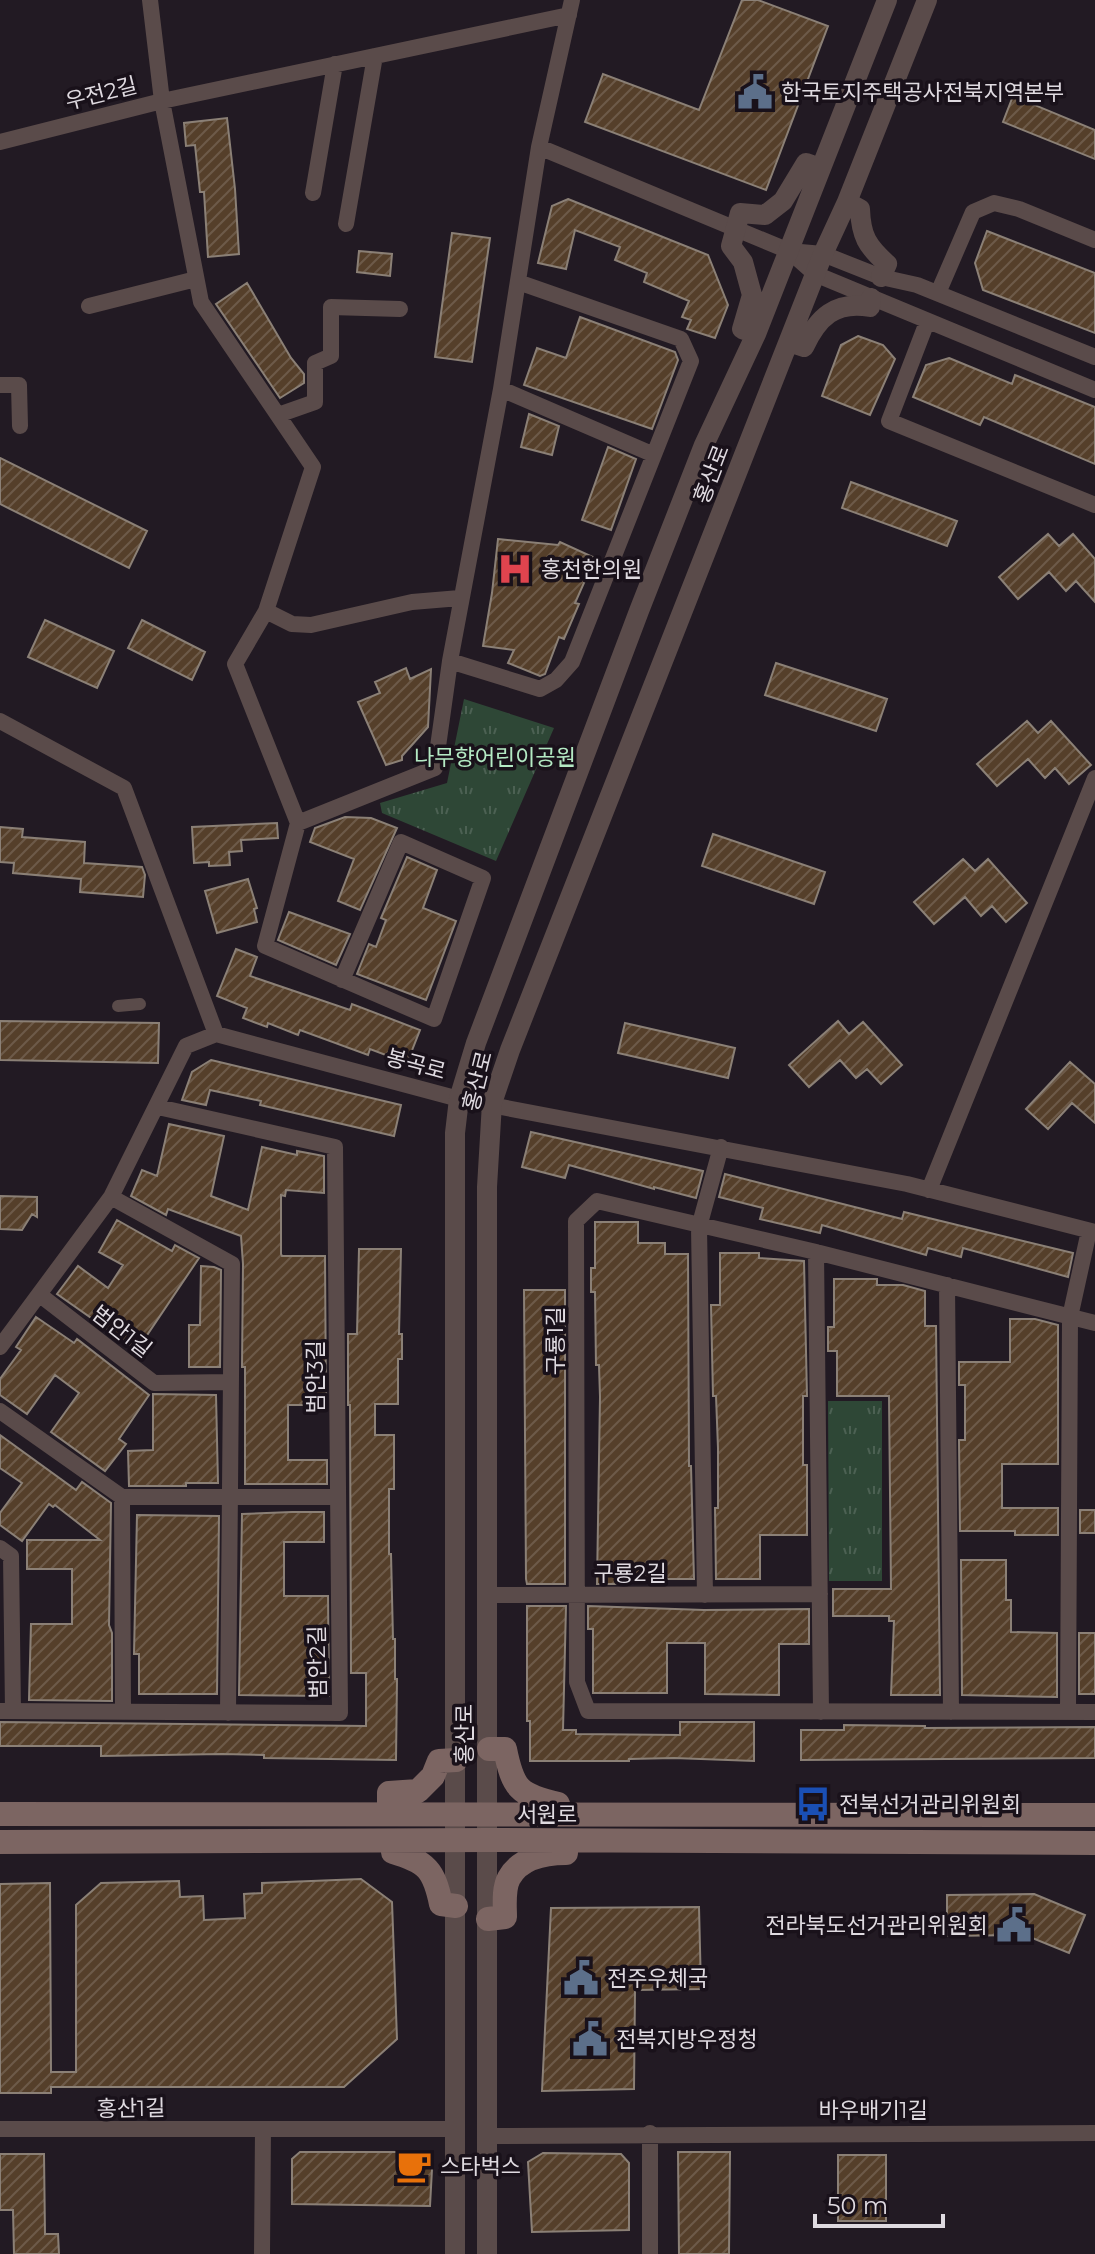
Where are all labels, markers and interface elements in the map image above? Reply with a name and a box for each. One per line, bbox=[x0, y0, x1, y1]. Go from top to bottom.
street label: 우전2길 bbox=[62, 72, 140, 115]
public building icon: 한국토지주택공사전북지역본부 bbox=[736, 73, 774, 111]
place label: 한국토지주택공사전북지역본부 bbox=[781, 79, 1064, 106]
street label: 홍산로 bbox=[688, 441, 735, 507]
hospital icon: 홍천한의원 bbox=[496, 550, 534, 588]
place label: 홍천한의원 bbox=[541, 556, 642, 583]
park label: 나무향어린이공원 bbox=[414, 744, 576, 771]
street label: 봉곡로 bbox=[383, 1044, 449, 1085]
street label: 홍산로 bbox=[457, 1048, 498, 1114]
street label: 범안1길 bbox=[86, 1300, 157, 1363]
street label: 구룡1길 bbox=[542, 1307, 569, 1375]
street label: 범안3길 bbox=[302, 1340, 329, 1414]
street label: 구룡2길 bbox=[593, 1560, 667, 1587]
street label: 범안2길 bbox=[303, 1625, 332, 1699]
street label: 홍산로 bbox=[451, 1704, 478, 1764]
bus stop icon: 전북선거관리위원회 bbox=[794, 1785, 832, 1823]
place label: 전북선거관리위원회 bbox=[839, 1791, 1021, 1818]
street label: 서원로 bbox=[517, 1801, 577, 1828]
public building icon: 전라북도선거관리위원회 bbox=[995, 1906, 1033, 1944]
place label: 전라북도선거관리위원회 bbox=[765, 1912, 988, 1939]
public building icon: 전주우체국 bbox=[562, 1959, 600, 1997]
place label: 전주우체국 bbox=[607, 1965, 708, 1992]
public building icon: 전북지방우정청 bbox=[571, 2020, 609, 2058]
place label: 전북지방우정청 bbox=[616, 2026, 758, 2053]
street label: 홍산1길 bbox=[96, 2094, 166, 2123]
street label: 바우배기1길 bbox=[818, 2097, 928, 2124]
cafe icon: 스타벅스 bbox=[395, 2147, 433, 2185]
place label: 스타벅스 bbox=[440, 2153, 521, 2180]
scale bar bbox=[815, 2178, 943, 2228]
text: 50 m bbox=[827, 2191, 888, 2220]

